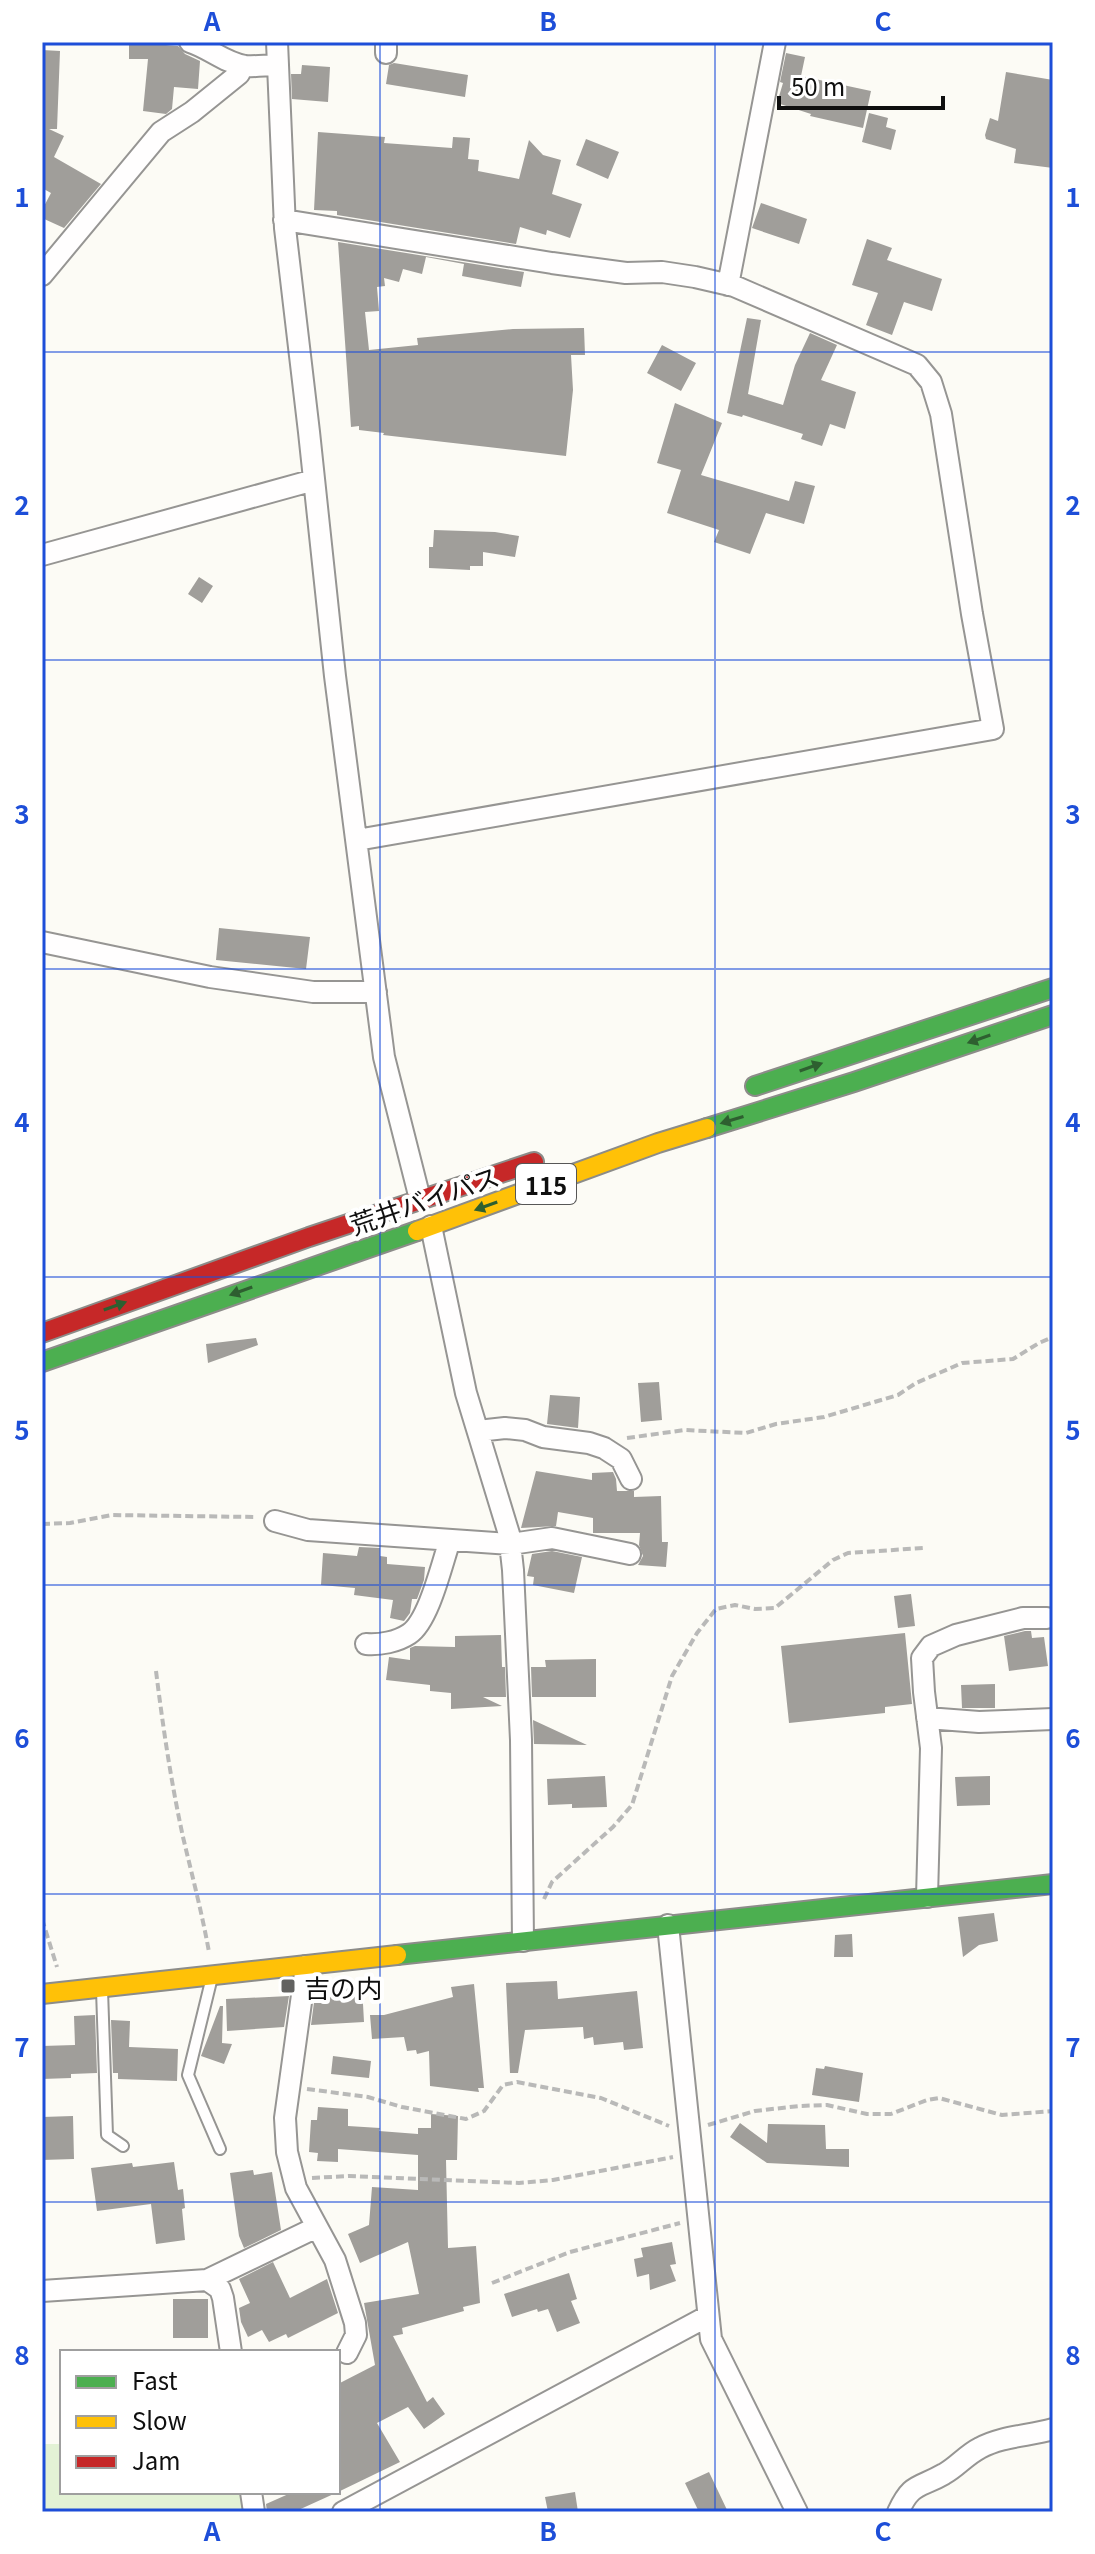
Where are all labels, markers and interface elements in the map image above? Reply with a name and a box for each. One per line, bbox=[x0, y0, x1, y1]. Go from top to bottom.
text: A bbox=[203, 1, 221, 38]
text: B bbox=[539, 1, 557, 38]
text: C bbox=[874, 1, 892, 38]
scale bar bbox=[779, 60, 943, 110]
text: 50 m bbox=[791, 68, 845, 103]
text: 1 bbox=[14, 177, 30, 214]
text: 1 bbox=[1065, 177, 1081, 214]
text: 2 bbox=[14, 485, 30, 522]
text: 2 bbox=[1065, 485, 1081, 522]
text: 3 bbox=[14, 794, 30, 831]
text: 3 bbox=[1065, 794, 1081, 831]
one-way arrow bbox=[967, 1034, 991, 1046]
one-way arrow bbox=[800, 1061, 824, 1073]
text: 4 bbox=[14, 1102, 30, 1139]
text: 4 bbox=[1065, 1102, 1081, 1139]
one-way arrow bbox=[720, 1114, 744, 1127]
street label: 荒井バイパス bbox=[344, 1156, 504, 1242]
road number: 115 bbox=[516, 1164, 576, 1204]
one-way arrow bbox=[474, 1200, 498, 1213]
one-way arrow bbox=[229, 1285, 253, 1298]
one-way arrow bbox=[104, 1300, 128, 1312]
text: 5 bbox=[14, 1410, 30, 1447]
text: 5 bbox=[1065, 1410, 1081, 1447]
text: 6 bbox=[14, 1718, 30, 1755]
text: 6 bbox=[1065, 1718, 1081, 1755]
place label: 吉の内 bbox=[304, 1968, 382, 2005]
marker: 吉の内 bbox=[279, 1977, 297, 1995]
text: 7 bbox=[14, 2027, 30, 2064]
text: 7 bbox=[1065, 2027, 1081, 2064]
text: 8 bbox=[14, 2335, 30, 2372]
text: 8 bbox=[1065, 2335, 1081, 2372]
legend bbox=[60, 2350, 340, 2494]
text: Fast bbox=[132, 2362, 177, 2397]
text: Slow bbox=[132, 2402, 187, 2437]
text: Jam bbox=[132, 2442, 181, 2477]
text: A bbox=[203, 2511, 221, 2548]
text: B bbox=[539, 2511, 557, 2548]
text: C bbox=[874, 2511, 892, 2548]

